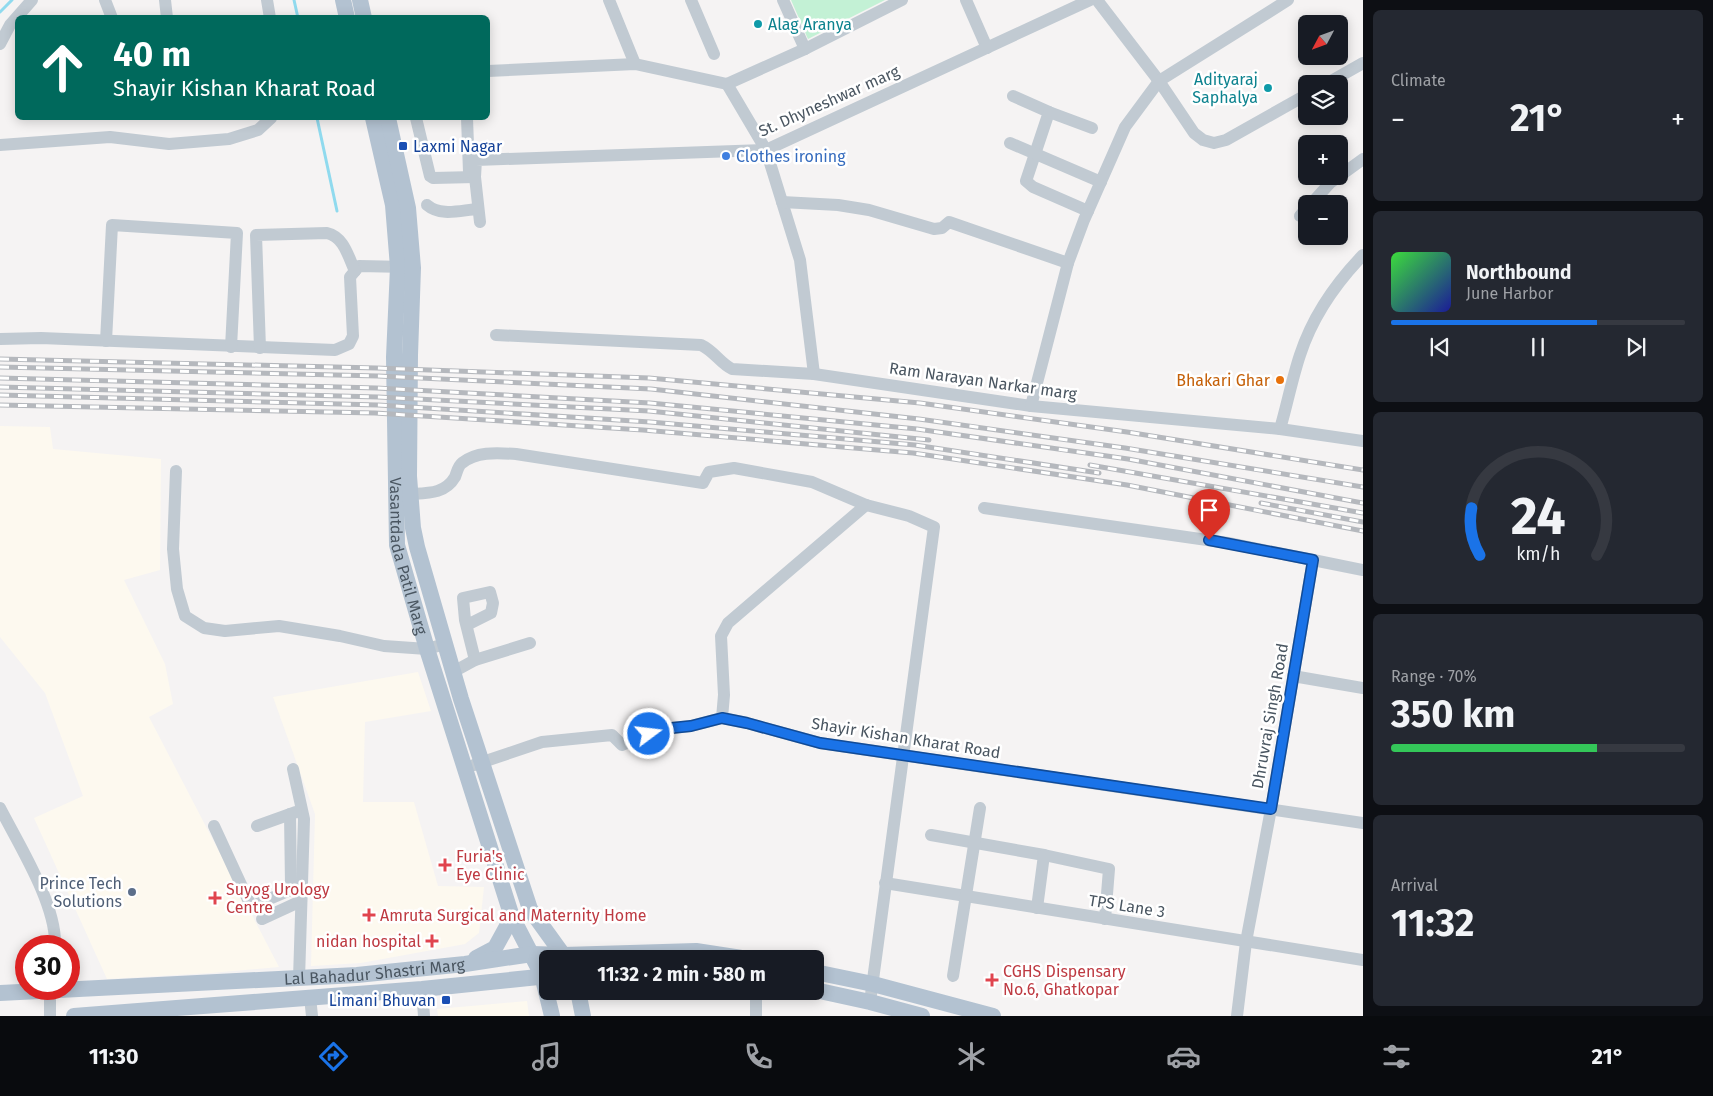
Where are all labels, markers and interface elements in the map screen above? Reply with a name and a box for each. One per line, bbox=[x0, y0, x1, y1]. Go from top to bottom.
place label: Alag Aranya bbox=[768, 15, 852, 34]
north arrow bbox=[1298, 15, 1348, 65]
map controls bbox=[1298, 15, 1348, 245]
marker: Alag Aranya bbox=[752, 18, 764, 30]
text: 40 m bbox=[113, 33, 191, 75]
icon: ahead bbox=[30, 35, 95, 100]
street label: St. Dhyneshwar marg bbox=[756, 61, 903, 141]
place label: Adityaraj Saphalya bbox=[1192, 70, 1258, 107]
text: Climate bbox=[1391, 71, 1446, 90]
text: Shayir Kishan Kharat Road bbox=[113, 75, 376, 102]
button: layers bbox=[1298, 75, 1348, 125]
marker: Adityaraj Saphalya bbox=[1262, 82, 1274, 94]
text: 21° bbox=[1510, 95, 1566, 141]
text: − bbox=[1391, 103, 1405, 136]
text: + bbox=[1671, 103, 1685, 136]
button: + bbox=[1298, 135, 1348, 185]
place label: Laxmi Nagar bbox=[413, 137, 503, 156]
marker: Laxmi Nagar bbox=[397, 140, 409, 152]
place label: Clothes ironing bbox=[736, 147, 846, 166]
marker: Clothes ironing bbox=[720, 150, 732, 162]
button: − bbox=[1298, 195, 1348, 245]
text: Northbound bbox=[1466, 261, 1571, 284]
text: June Harbor bbox=[1466, 284, 1553, 303]
icon: previous bbox=[1426, 333, 1454, 361]
icon: pause bbox=[1524, 333, 1552, 361]
icon: next bbox=[1622, 333, 1650, 361]
street label: Ram Narayan Narkar marg bbox=[888, 358, 1079, 404]
place label: Bhakari Ghar bbox=[1176, 371, 1271, 390]
marker: Bhakari Ghar bbox=[1274, 374, 1286, 386]
street label: Vasantdada Patil Marg bbox=[386, 477, 432, 637]
text: 24 bbox=[1511, 485, 1565, 548]
pin bbox=[1188, 489, 1230, 540]
icon: arrive bbox=[1195, 496, 1223, 524]
text: km/h bbox=[1516, 543, 1560, 565]
street label: Dhruvraj Singh Road bbox=[1248, 642, 1292, 790]
text: Range · 70% bbox=[1391, 667, 1477, 686]
text: 350 km bbox=[1391, 691, 1515, 737]
position arrow bbox=[622, 707, 674, 759]
street label: Shayir Kishan Kharat Road bbox=[810, 714, 1002, 762]
place label: Furia's Eye Clinic bbox=[456, 847, 525, 884]
marker: Furia's Eye Clinic bbox=[438, 858, 452, 872]
place label: Prince Tech Solutions bbox=[40, 874, 122, 911]
text: Arrival bbox=[1391, 876, 1438, 895]
place label: Suyog Urology Centre bbox=[226, 880, 330, 917]
marker: Prince Tech Solutions bbox=[126, 886, 138, 898]
marker: Suyog Urology Centre bbox=[208, 891, 222, 905]
street label: TPS Lane 3 bbox=[1087, 891, 1167, 921]
text: 11:32 bbox=[1391, 900, 1474, 946]
place label: Amruta Surgical and Maternity Home bbox=[380, 906, 647, 925]
marker: Amruta Surgical and Maternity Home bbox=[362, 908, 376, 922]
place label: nidan hospital bbox=[316, 932, 421, 951]
marker: nidan hospital bbox=[425, 934, 439, 948]
speed limit sign: 30 bbox=[15, 935, 80, 1000]
street label: Lal Bahadur Shastri Marg bbox=[283, 955, 466, 988]
place label: CGHS Dispensary No.6, Ghatkopar bbox=[1003, 962, 1126, 999]
text: 11:32 · 2 min · 580 m bbox=[597, 963, 766, 986]
marker: CGHS Dispensary No.6, Ghatkopar bbox=[985, 973, 999, 987]
place label: Limani Bhuvan bbox=[329, 991, 436, 1010]
marker: Limani Bhuvan bbox=[440, 994, 452, 1006]
icon: directions bbox=[316, 1039, 351, 1074]
icon: music bbox=[529, 1039, 564, 1074]
icon: phone bbox=[741, 1039, 776, 1074]
icon: climate bbox=[954, 1039, 989, 1074]
icon: car bbox=[1166, 1039, 1201, 1074]
icon: filters bbox=[1379, 1039, 1414, 1074]
text: 11:30 bbox=[89, 1043, 139, 1070]
text: 21° bbox=[1592, 1043, 1624, 1070]

